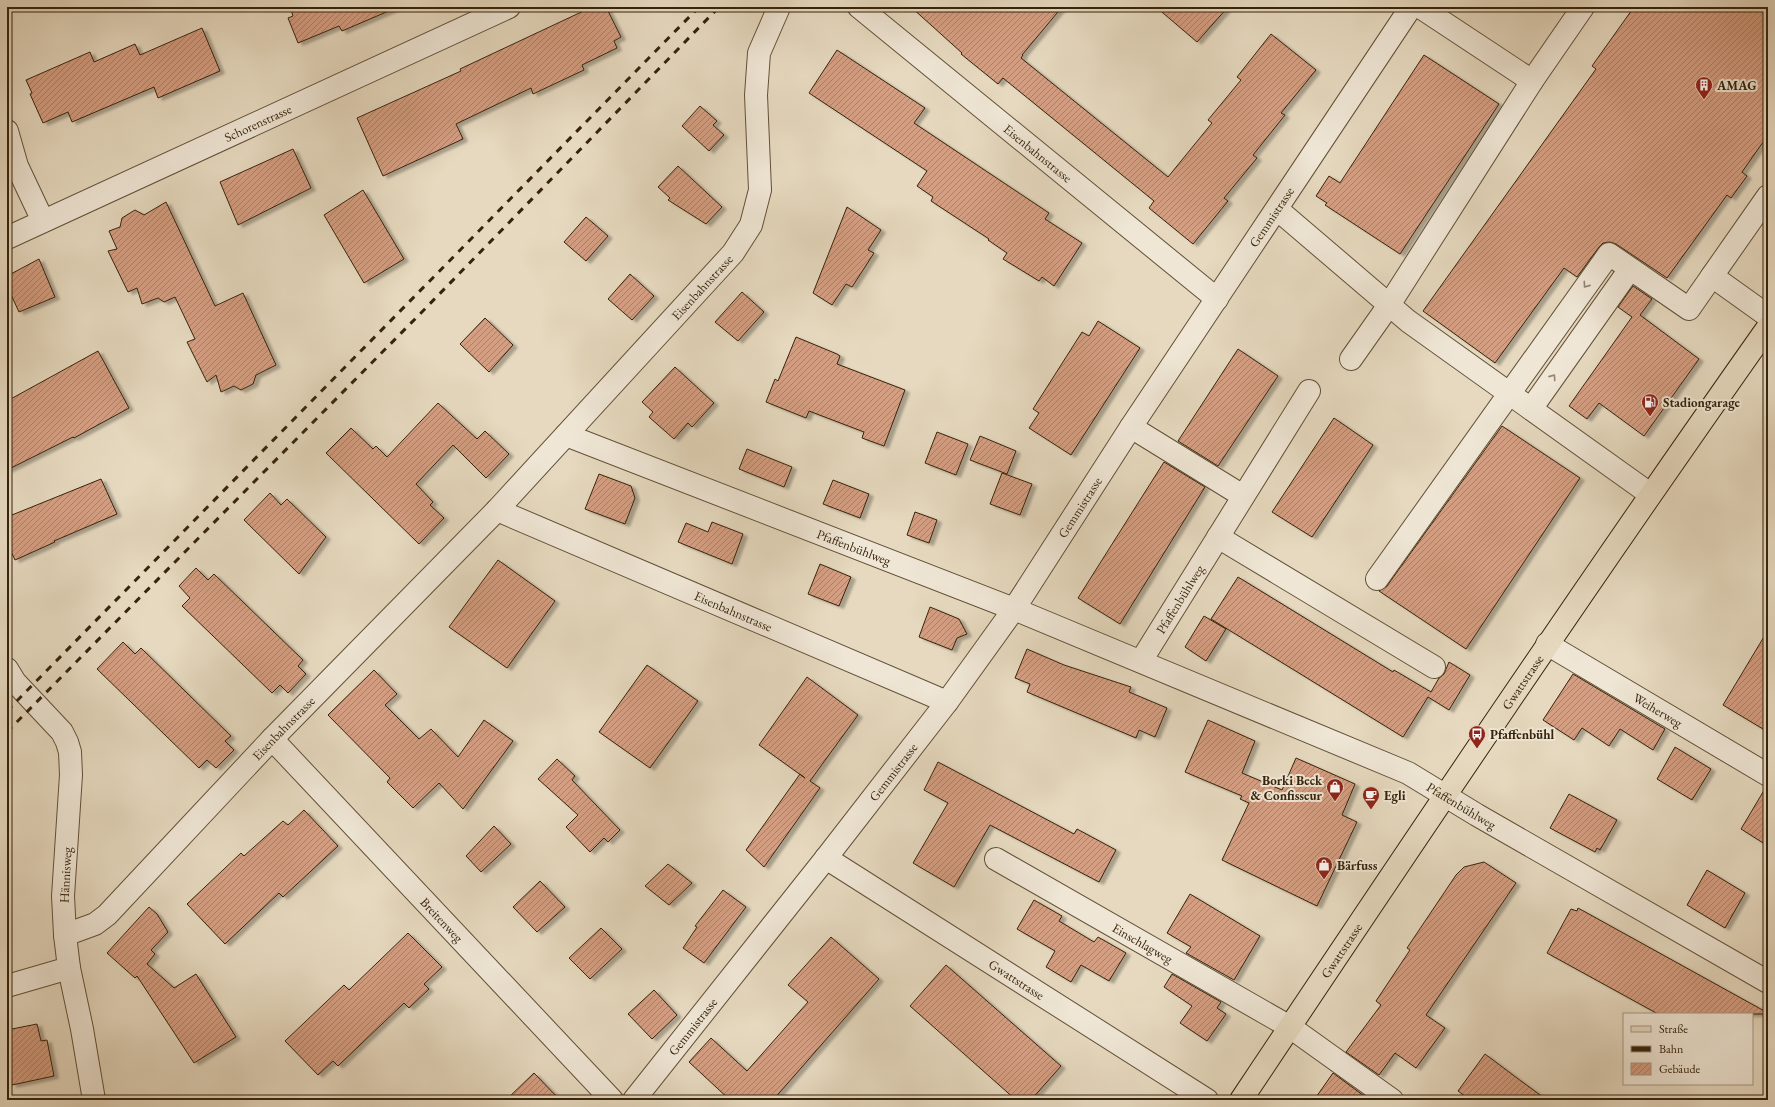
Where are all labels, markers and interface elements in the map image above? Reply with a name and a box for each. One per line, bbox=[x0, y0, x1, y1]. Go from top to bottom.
building icon: AMAG bbox=[1694, 75, 1714, 100]
place label: AMAG bbox=[1716, 77, 1757, 94]
street label: Schorenstrasse bbox=[222, 100, 294, 146]
street label: Eisenbahnstrasse bbox=[1000, 121, 1075, 186]
street label: Gemmistrasse bbox=[1245, 183, 1298, 251]
street label: Eisenbahnstrasse bbox=[668, 251, 737, 324]
one-way arrow bbox=[1584, 281, 1591, 288]
one-way arrow bbox=[1548, 374, 1556, 381]
fuel station icon: Stadiongarage bbox=[1640, 392, 1660, 417]
place label: Stadiongarage bbox=[1663, 394, 1741, 411]
street label: Gemmistrasse bbox=[1054, 474, 1106, 541]
street label: Pfaffenbühlweg bbox=[814, 525, 894, 570]
street label: Pfaffenbühlweg bbox=[1152, 561, 1208, 637]
street label: Eisenbahnstrasse bbox=[692, 587, 775, 635]
street label: Gwattstrasse bbox=[1498, 651, 1548, 713]
street label: Weiherweg bbox=[1630, 689, 1686, 732]
street label: Eisenbahnstrasse bbox=[249, 692, 319, 764]
bus stop icon: Pfaffenbühl bbox=[1467, 724, 1487, 749]
place label: Pfaffenbühl bbox=[1490, 726, 1554, 743]
street label: Gemmistrasse bbox=[865, 740, 921, 805]
place label: Borki Beck & Confisseur bbox=[1250, 772, 1323, 804]
shop icon: Borki Beck & Confisseur bbox=[1325, 777, 1345, 802]
street label: Pfaffenbühlweg bbox=[1423, 778, 1499, 833]
cafe icon: Egli bbox=[1361, 785, 1381, 810]
place label: Egli bbox=[1384, 787, 1406, 804]
street label: Hännisweg bbox=[56, 846, 75, 904]
shop icon: Bärfuss bbox=[1314, 855, 1334, 880]
place label: Bärfuss bbox=[1337, 857, 1378, 874]
street label: Breitenweg bbox=[417, 894, 467, 946]
street label: Einschlagweg bbox=[1109, 919, 1176, 967]
street label: Gwattstrasse bbox=[1317, 920, 1366, 982]
street label: Gwattstrasse bbox=[985, 956, 1048, 1004]
street label: Gemmistrasse bbox=[665, 994, 721, 1059]
legend bbox=[1623, 1013, 1753, 1085]
text: Straße bbox=[1659, 1021, 1688, 1037]
text: Bahn bbox=[1659, 1041, 1684, 1057]
text: Gebäude bbox=[1659, 1061, 1701, 1077]

